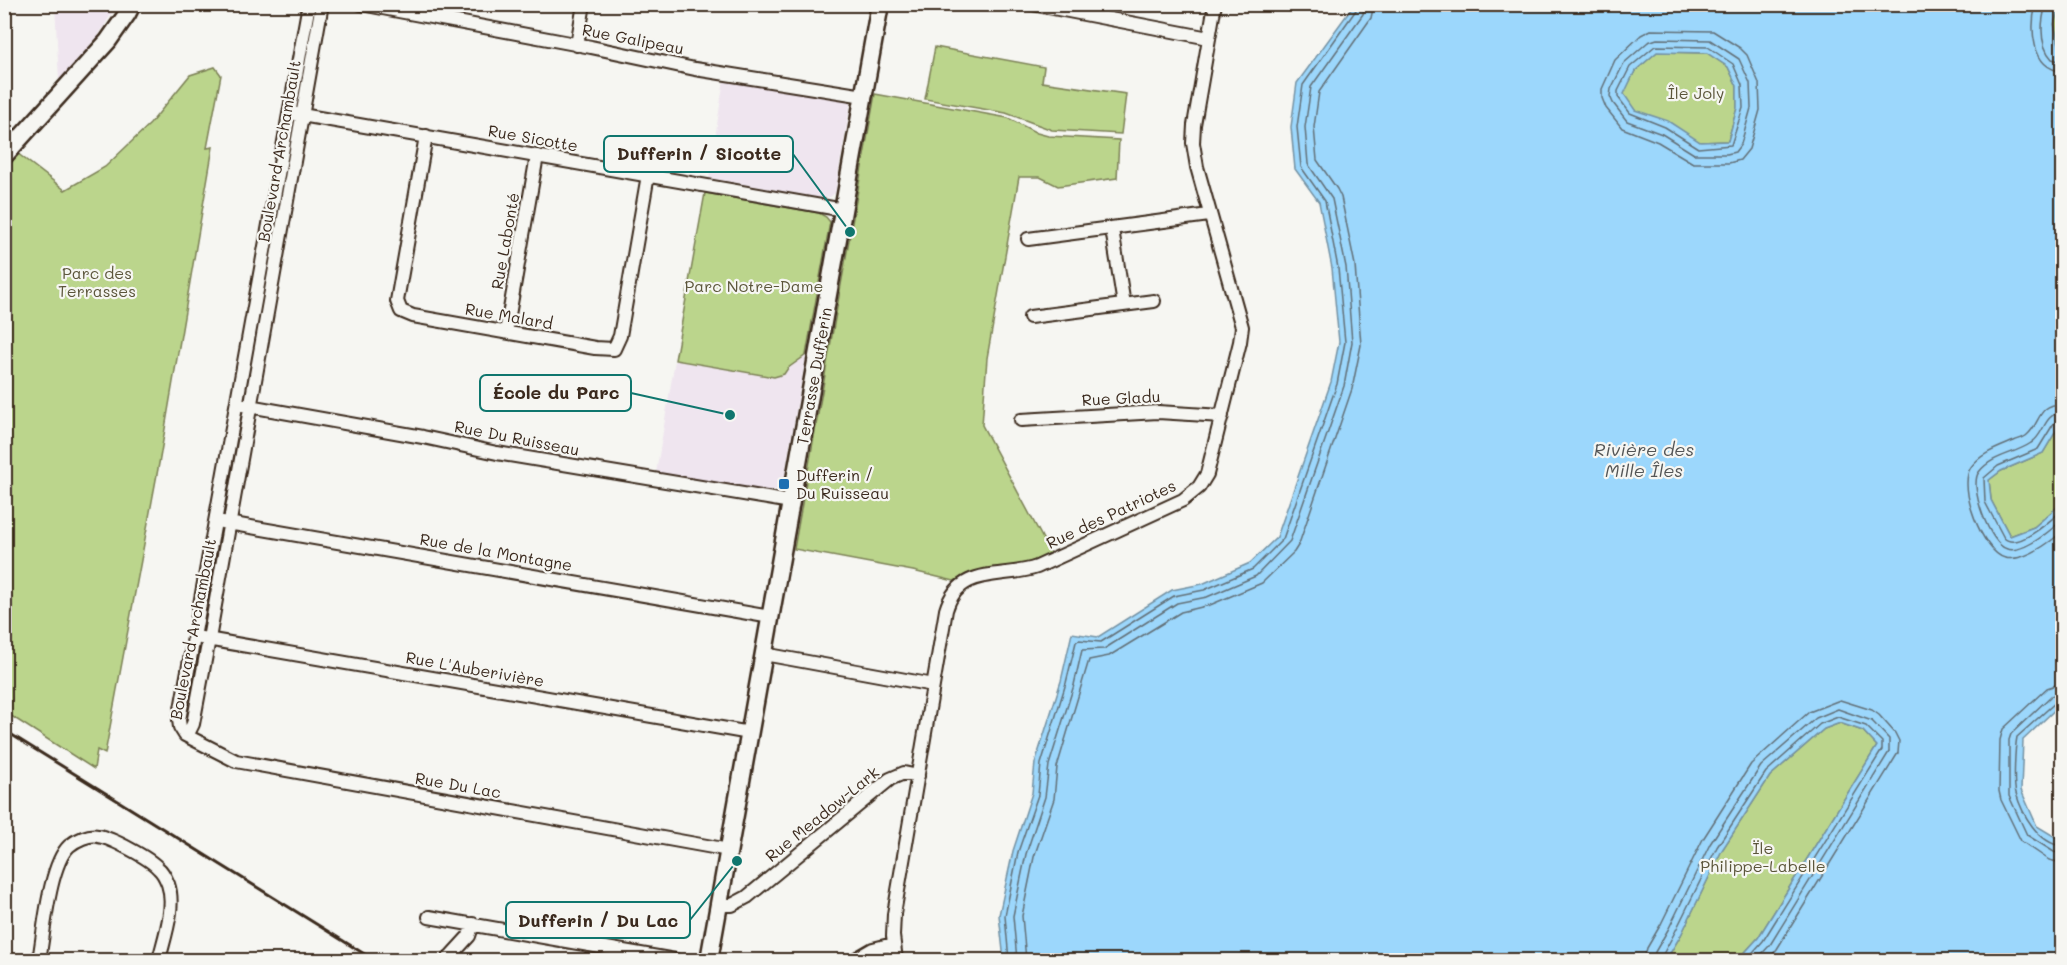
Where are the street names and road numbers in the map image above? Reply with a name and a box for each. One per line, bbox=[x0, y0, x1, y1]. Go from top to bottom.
street label: Rue Galipeau bbox=[580, 18, 686, 59]
street label: Boulevard Archambault bbox=[252, 58, 305, 243]
street label: Rue Sicotte bbox=[487, 119, 580, 156]
street label: Rue Labonté bbox=[486, 191, 523, 291]
street label: Rue Malard bbox=[463, 297, 555, 334]
street label: Terrasse Dufferin bbox=[791, 305, 836, 446]
street label: Rue Gladu bbox=[1081, 385, 1161, 410]
street label: Rue Du Ruisseau bbox=[453, 415, 581, 460]
street label: Rue des Patriotes bbox=[1042, 474, 1179, 553]
street label: Rue de la Montagne bbox=[418, 528, 574, 575]
street label: Boulevard Archambault bbox=[165, 537, 220, 721]
street label: Rue L'Auberivière bbox=[404, 646, 546, 691]
street label: Rue Meadow-Lark bbox=[761, 761, 883, 866]
street label: Rue Du Lac bbox=[414, 767, 503, 802]

